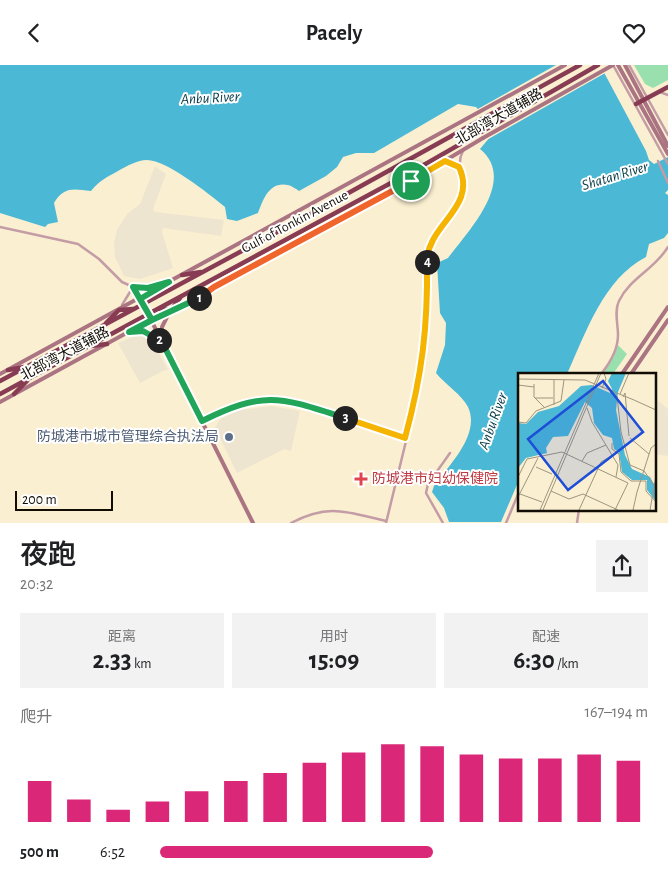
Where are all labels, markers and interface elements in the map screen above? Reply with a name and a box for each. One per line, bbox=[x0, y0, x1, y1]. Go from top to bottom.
icon: back bbox=[20, 19, 48, 47]
icon: heart bbox=[620, 19, 648, 47]
text: Pacely bbox=[306, 22, 362, 44]
street label: 北部湾大道辅路 bbox=[452, 85, 545, 148]
water label: Anbu River bbox=[179, 89, 241, 107]
water label: Shatan River bbox=[580, 158, 651, 193]
pin bbox=[390, 160, 432, 202]
icon: arrive bbox=[397, 167, 425, 195]
street label: Gulf of Tonkin Avenue bbox=[239, 188, 351, 256]
pin: 4 bbox=[414, 249, 440, 275]
text: 4 bbox=[424, 255, 431, 269]
pin: 1 bbox=[186, 285, 212, 311]
text: 1 bbox=[197, 291, 202, 305]
street label: 北部湾大道辅路 bbox=[18, 323, 112, 383]
pin: 2 bbox=[146, 327, 172, 353]
text: 2 bbox=[156, 333, 163, 347]
inset map bbox=[518, 373, 656, 510]
water label: Anbu River bbox=[476, 390, 510, 452]
pin: 3 bbox=[332, 405, 358, 431]
text: 3 bbox=[342, 411, 349, 425]
place label: 防城港市城市管理综合执法局 bbox=[37, 428, 219, 444]
marker: 防城港市城市管理综合执法局 bbox=[223, 431, 235, 443]
place label: 防城港市妇幼保健院 bbox=[372, 470, 498, 486]
marker: 防城港市妇幼保健院 bbox=[354, 472, 368, 486]
scale bar bbox=[15, 487, 112, 511]
text: 200 m bbox=[22, 493, 57, 507]
button: share bbox=[596, 540, 648, 592]
text: 夜跑 bbox=[20, 542, 76, 570]
text: 20:32 bbox=[20, 576, 53, 592]
text: 距离 bbox=[108, 630, 136, 644]
text: 用时 bbox=[320, 630, 348, 644]
text: 配速 bbox=[532, 630, 560, 644]
text: 2.33 bbox=[93, 648, 132, 673]
text: 15:09 bbox=[309, 648, 359, 673]
text: 6:30 bbox=[513, 648, 555, 673]
text: km bbox=[132, 657, 151, 671]
text: /km bbox=[555, 657, 579, 671]
text: 167–194 m bbox=[585, 704, 648, 720]
text: 爬升 bbox=[20, 709, 52, 725]
text: 500 m bbox=[20, 844, 59, 860]
text: 6:52 bbox=[100, 844, 125, 860]

